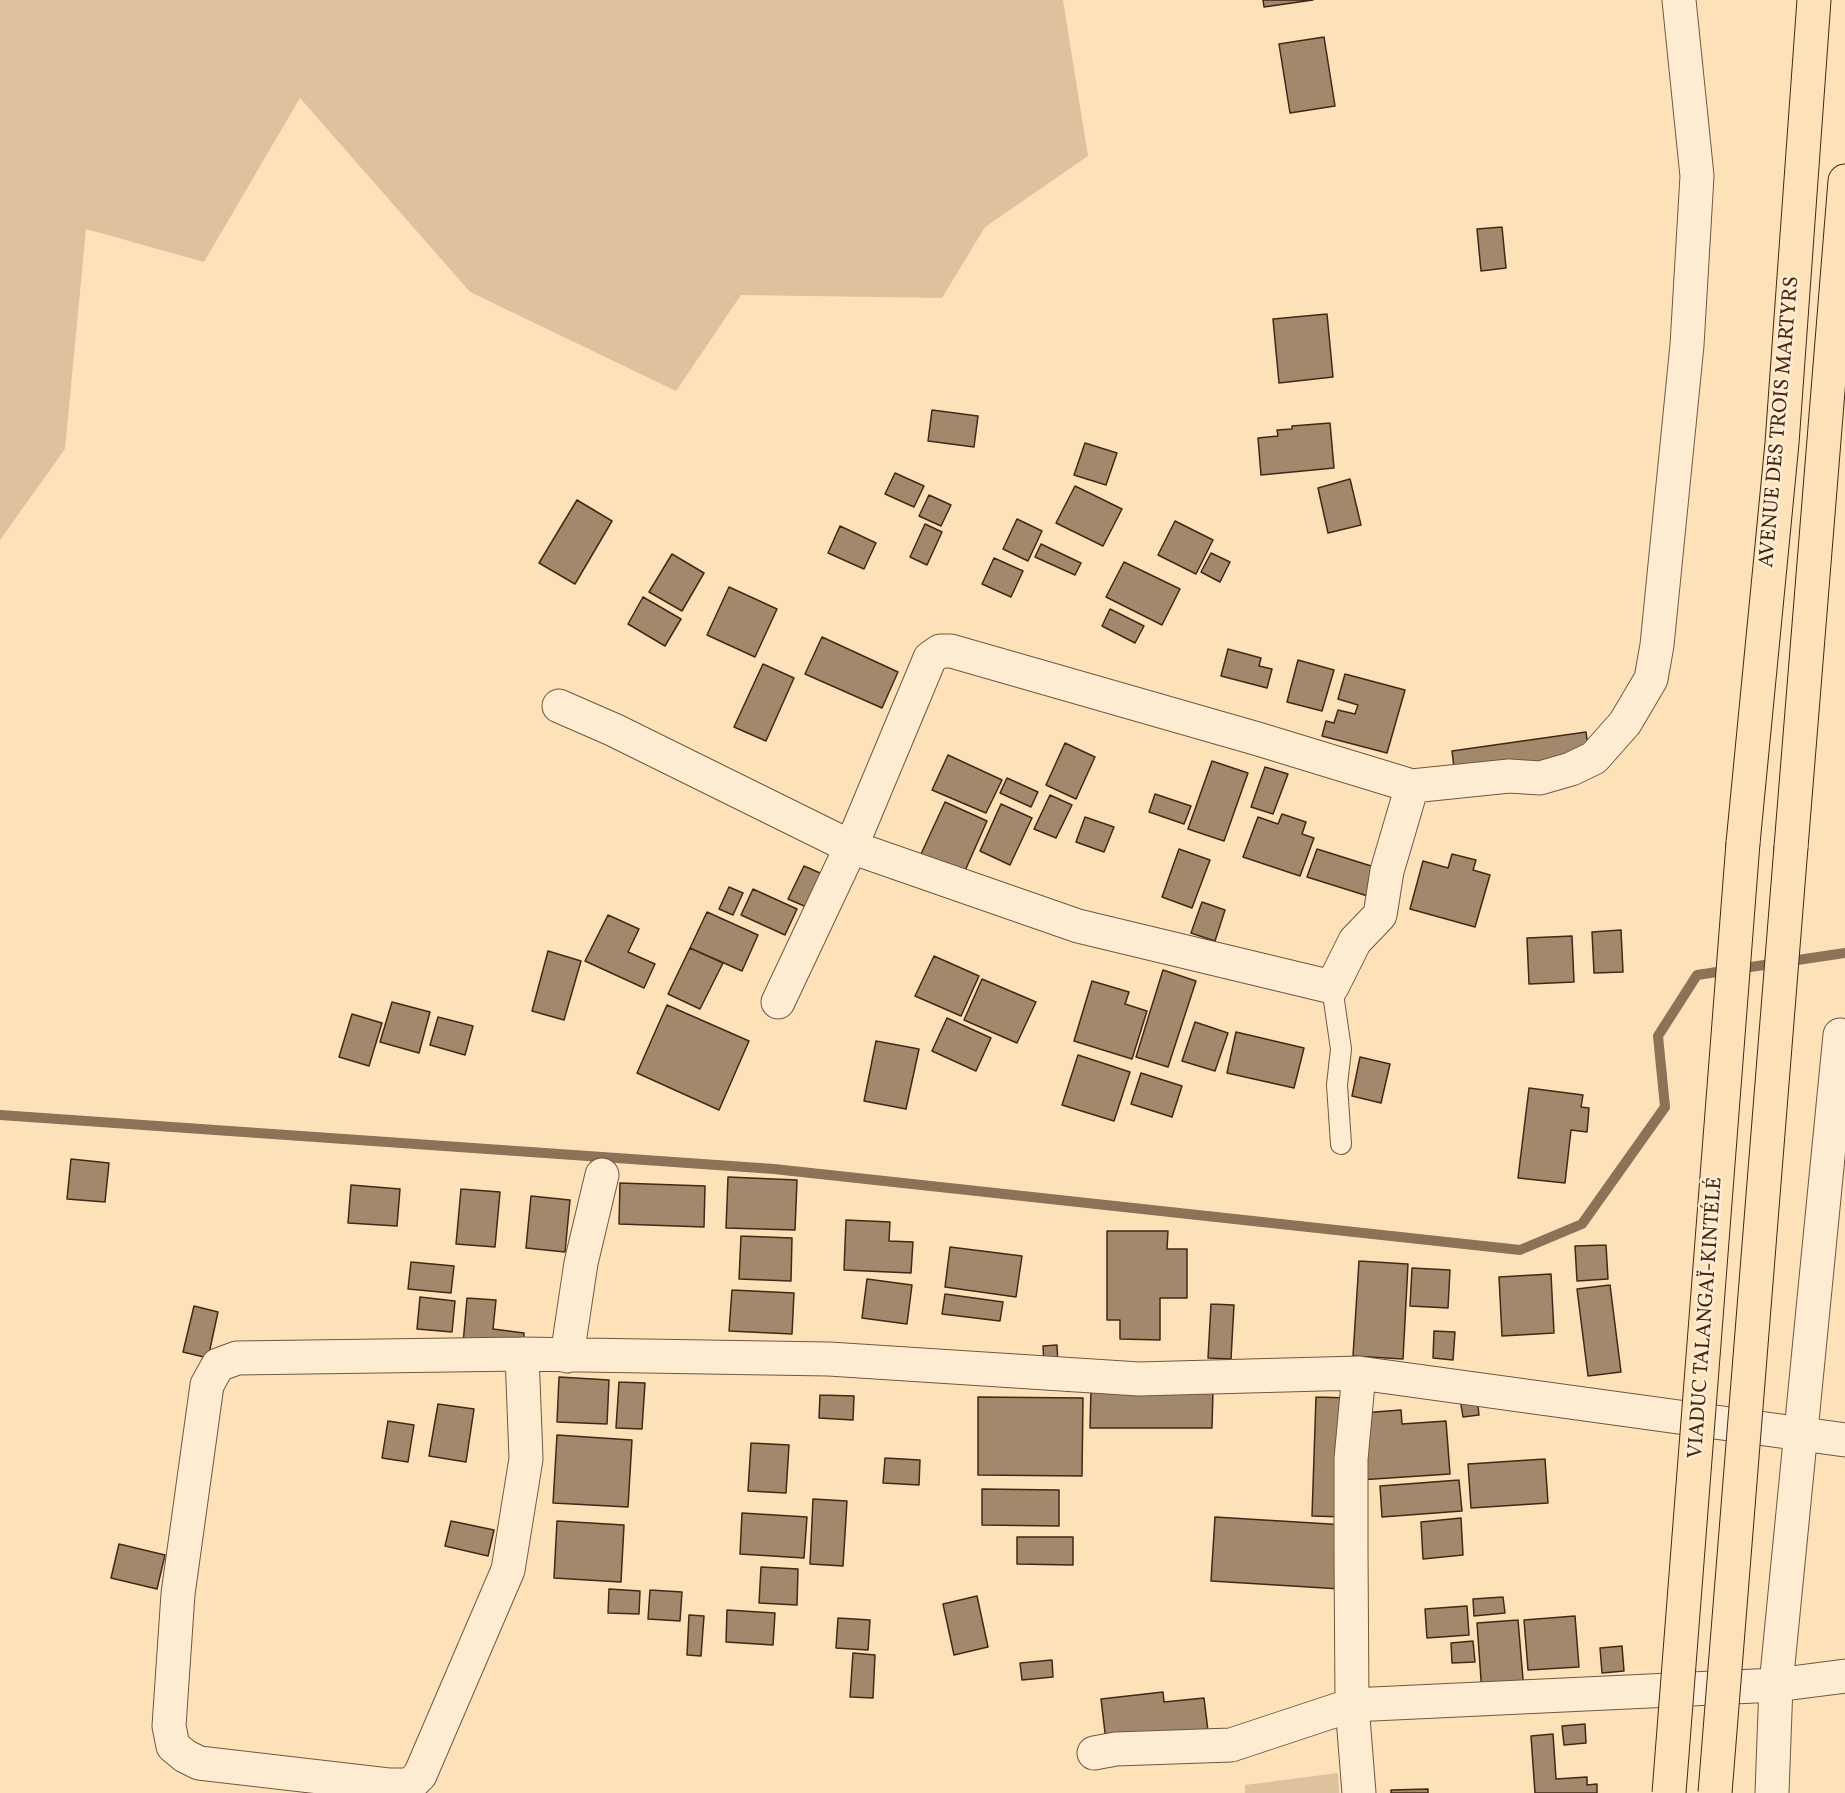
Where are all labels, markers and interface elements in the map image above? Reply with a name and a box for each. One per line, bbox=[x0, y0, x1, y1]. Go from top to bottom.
street label: AVENUE DES TROIS MARTYRS bbox=[1756, 275, 1806, 569]
street label: VIADUC TALANGAÏ-KINTÉLÉ bbox=[1685, 1176, 1729, 1460]

